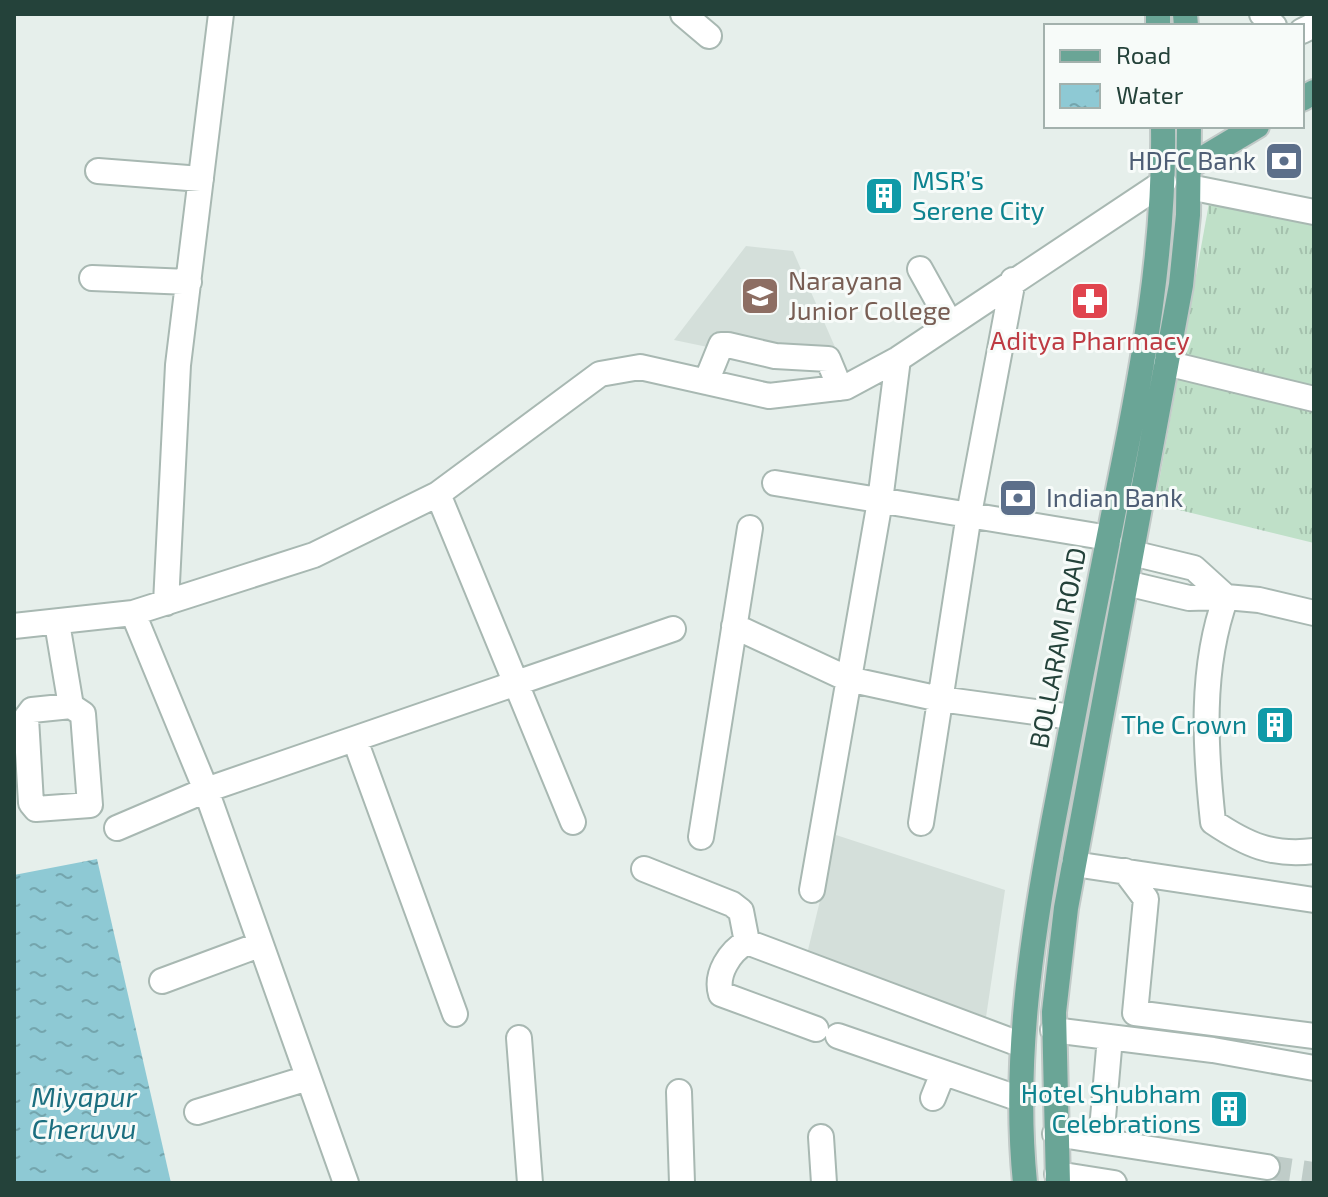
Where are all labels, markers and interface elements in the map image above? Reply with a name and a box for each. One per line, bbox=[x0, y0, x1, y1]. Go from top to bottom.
legend bbox=[1044, 24, 1304, 128]
text: Road bbox=[1116, 40, 1171, 69]
text: Water bbox=[1116, 80, 1184, 109]
bank icon: HDFC Bank bbox=[1263, 140, 1305, 182]
place label: HDFC Bank bbox=[1128, 144, 1256, 175]
place label: MSR’s Serene City bbox=[912, 164, 1045, 225]
building icon: MSR’s Serene City bbox=[863, 175, 905, 217]
place label: Narayana Junior College bbox=[788, 264, 951, 325]
school or university icon: Narayana Junior College bbox=[739, 275, 781, 317]
pharmacy icon: Aditya Pharmacy bbox=[1069, 280, 1111, 322]
place label: Aditya Pharmacy bbox=[990, 324, 1190, 355]
bank icon: Indian Bank bbox=[997, 477, 1039, 519]
place label: Indian Bank bbox=[1046, 481, 1183, 512]
street label: BOLLARAM ROAD bbox=[1022, 545, 1091, 751]
building icon: The Crown bbox=[1254, 704, 1296, 746]
place label: The Crown bbox=[1121, 708, 1247, 739]
place label: Hotel Shubham Celebrations bbox=[1021, 1077, 1201, 1138]
water label: Miyapur Cheruvu bbox=[31, 1079, 138, 1145]
building icon: Hotel Shubham Celebrations bbox=[1208, 1088, 1250, 1130]

